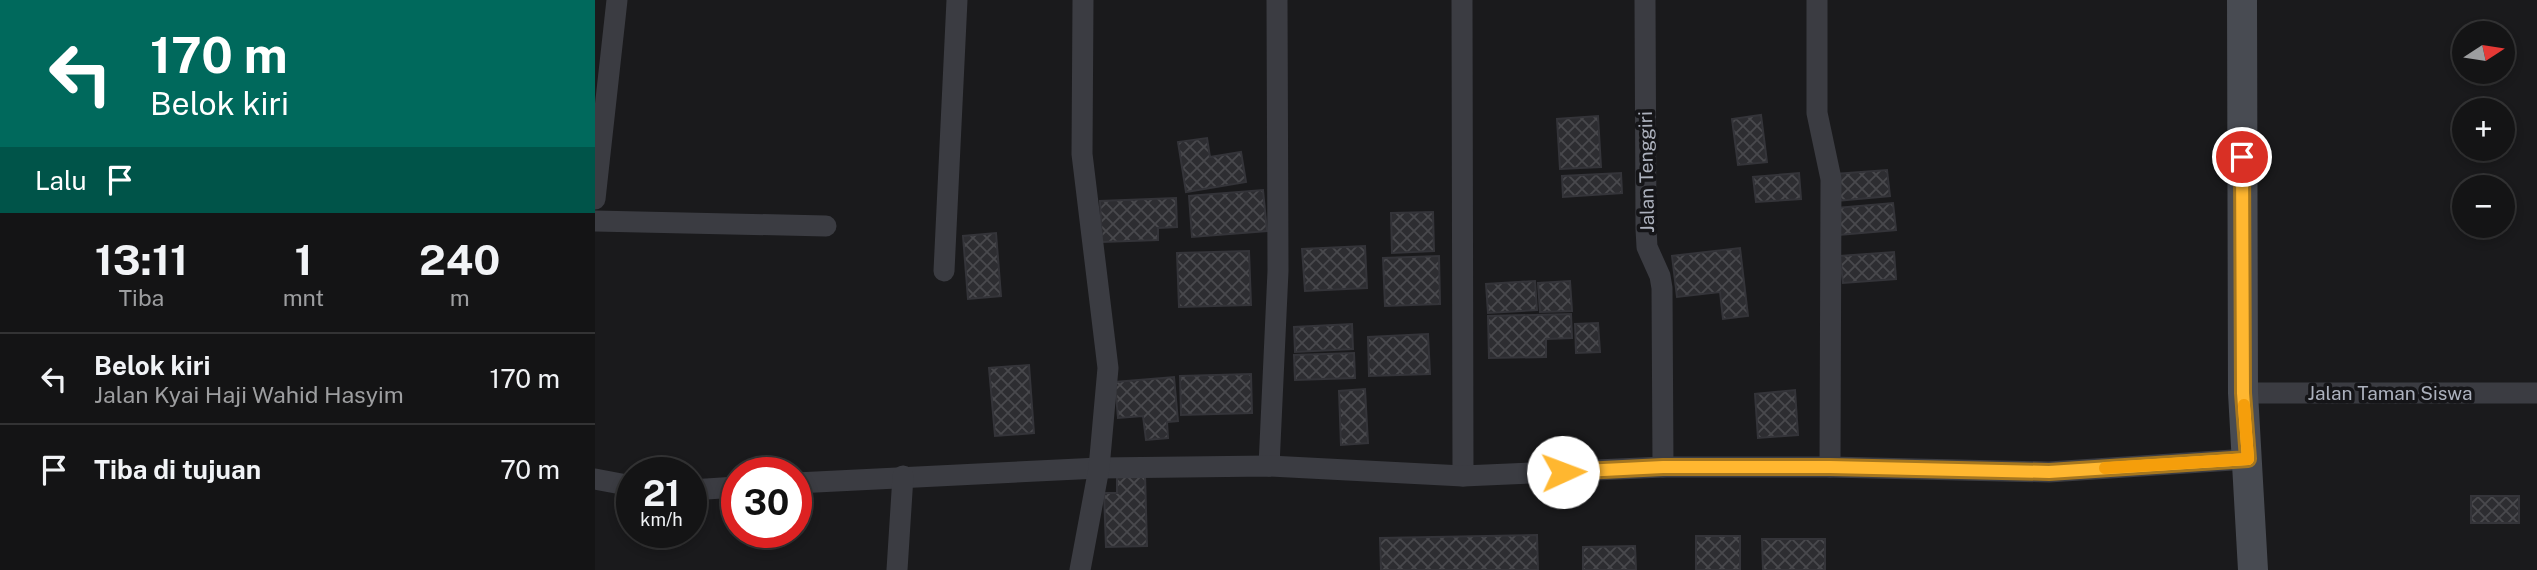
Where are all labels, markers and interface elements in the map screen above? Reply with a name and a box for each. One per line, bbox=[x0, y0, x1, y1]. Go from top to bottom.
north arrow bbox=[2452, 21, 2515, 84]
map controls bbox=[2452, 21, 2515, 238]
text: 170 m bbox=[150, 26, 288, 84]
icon: left bbox=[35, 28, 126, 119]
text: Belok kiri bbox=[150, 85, 289, 122]
button: + bbox=[2452, 98, 2515, 161]
street label: Jalan Tenggiri bbox=[1634, 111, 1658, 233]
pin bbox=[2212, 127, 2272, 187]
icon: arrive bbox=[2223, 138, 2261, 176]
icon: arrive bbox=[101, 161, 139, 199]
text: Lalu bbox=[35, 165, 87, 196]
button: − bbox=[2452, 175, 2515, 238]
text: 13:11 bbox=[95, 235, 188, 284]
text: 1 bbox=[294, 235, 312, 284]
text: 240 bbox=[419, 235, 500, 284]
text: Tiba bbox=[118, 284, 164, 311]
text: mnt bbox=[283, 284, 324, 311]
text: m bbox=[450, 284, 470, 311]
text: Belok kiri bbox=[94, 350, 210, 381]
icon: left bbox=[35, 360, 73, 398]
text: 170 m bbox=[490, 363, 560, 394]
text: Jalan Kyai Haji Wahid Hasyim bbox=[94, 381, 404, 408]
street label: Jalan Taman Siswa bbox=[2308, 382, 2472, 404]
position arrow bbox=[1526, 435, 1600, 509]
icon: arrive bbox=[35, 451, 73, 489]
text: Tiba di tujuan bbox=[94, 454, 261, 485]
text: 70 m bbox=[500, 454, 560, 485]
speed limit sign: 30 bbox=[721, 457, 812, 548]
text: 21 bbox=[643, 473, 680, 514]
text: km/h bbox=[640, 509, 683, 530]

